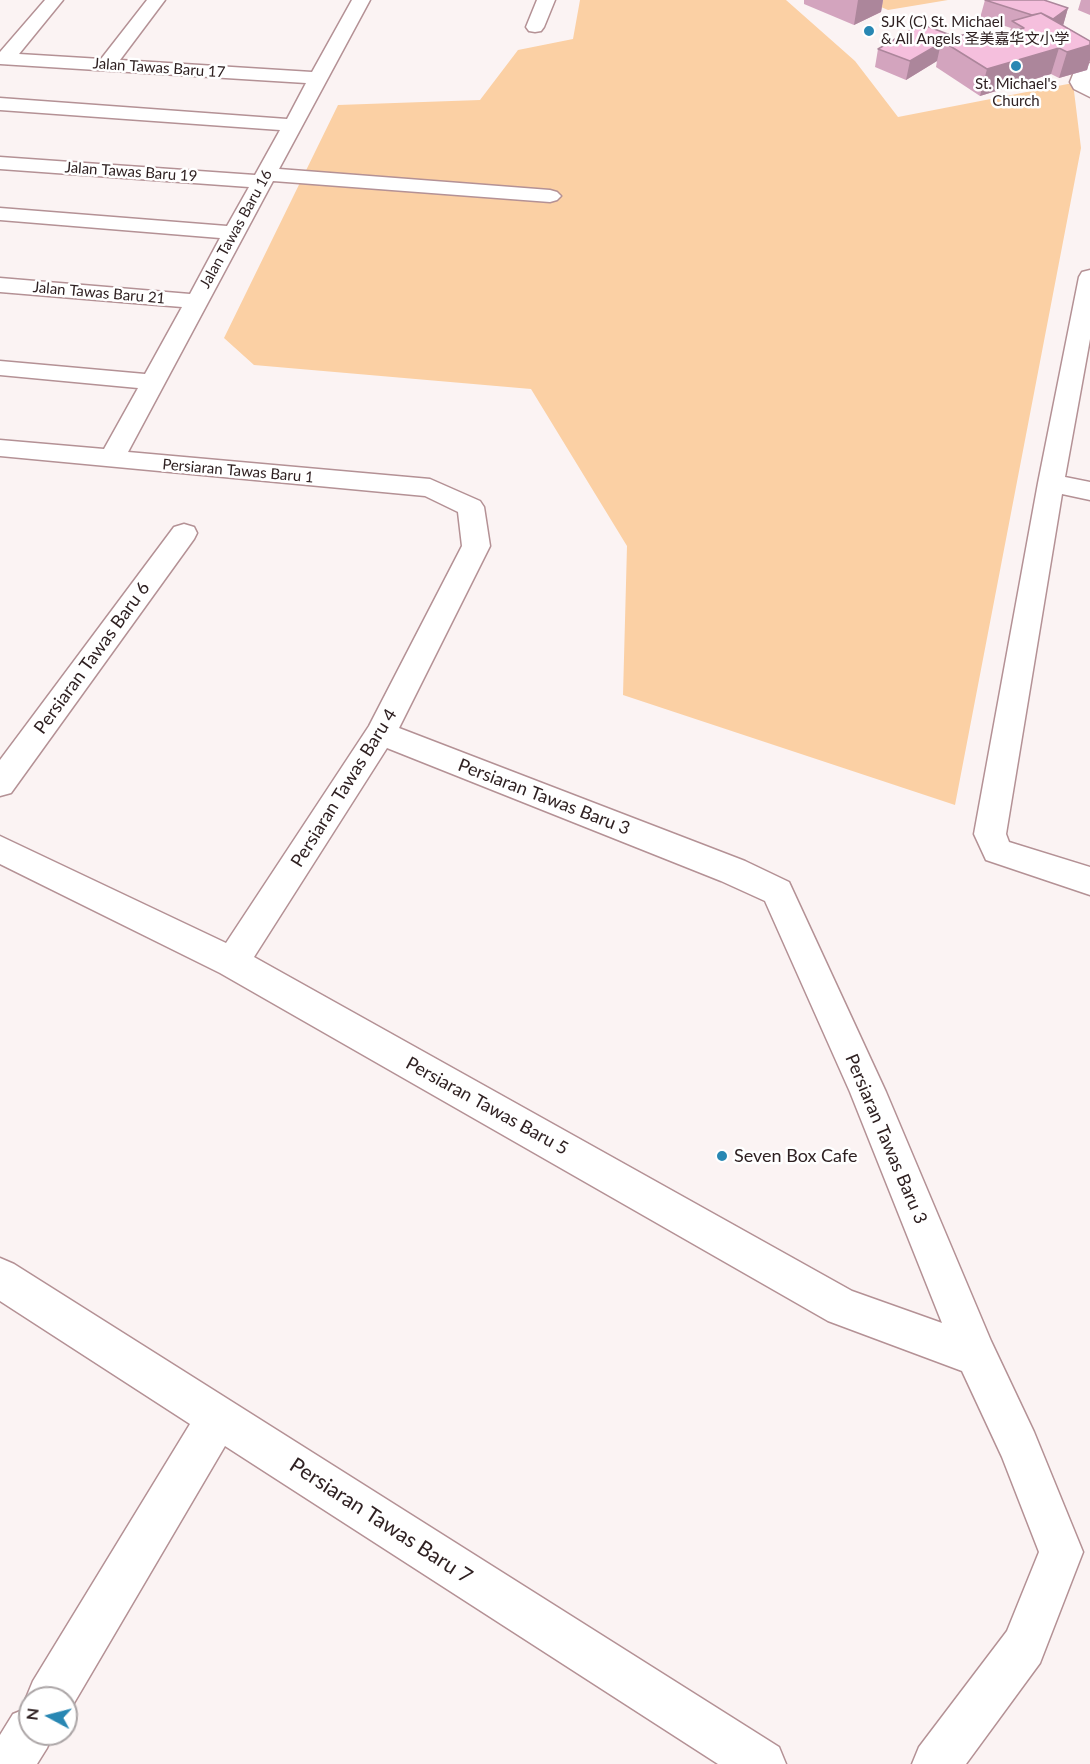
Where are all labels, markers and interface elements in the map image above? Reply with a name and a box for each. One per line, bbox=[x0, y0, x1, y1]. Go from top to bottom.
place label: SJK (C) St. Michael & All Angels 圣美嘉华文小学 bbox=[881, 13, 1070, 48]
marker: SJK (C) St. Michael & All Angels 圣美嘉华文小学 bbox=[862, 24, 876, 38]
street label: Jalan Tawas Baru 17 bbox=[92, 54, 226, 82]
marker: St. Michael's Church bbox=[1009, 59, 1023, 73]
place label: St. Michael's Church bbox=[975, 75, 1057, 110]
street label: Jalan Tawas Baru 19 bbox=[64, 158, 198, 186]
street label: Jalan Tawas Baru 16 bbox=[196, 167, 276, 291]
street label: Jalan Tawas Baru 21 bbox=[32, 278, 166, 308]
street label: Persiaran Tawas Baru 1 bbox=[162, 455, 314, 487]
street label: Persiaran Tawas Baru 6 bbox=[30, 578, 154, 738]
street label: Persiaran Tawas Baru 4 bbox=[287, 705, 401, 871]
street label: Persiaran Tawas Baru 3 bbox=[455, 754, 633, 840]
street label: Persiaran Tawas Baru 3 bbox=[840, 1051, 932, 1227]
street label: Persiaran Tawas Baru 5 bbox=[402, 1052, 572, 1160]
place label: Seven Box Cafe bbox=[734, 1145, 857, 1167]
marker: Seven Box Cafe bbox=[715, 1149, 729, 1163]
street label: Persiaran Tawas Baru 7 bbox=[285, 1453, 477, 1589]
north arrow bbox=[18, 1686, 78, 1746]
text: N bbox=[21, 1707, 42, 1721]

